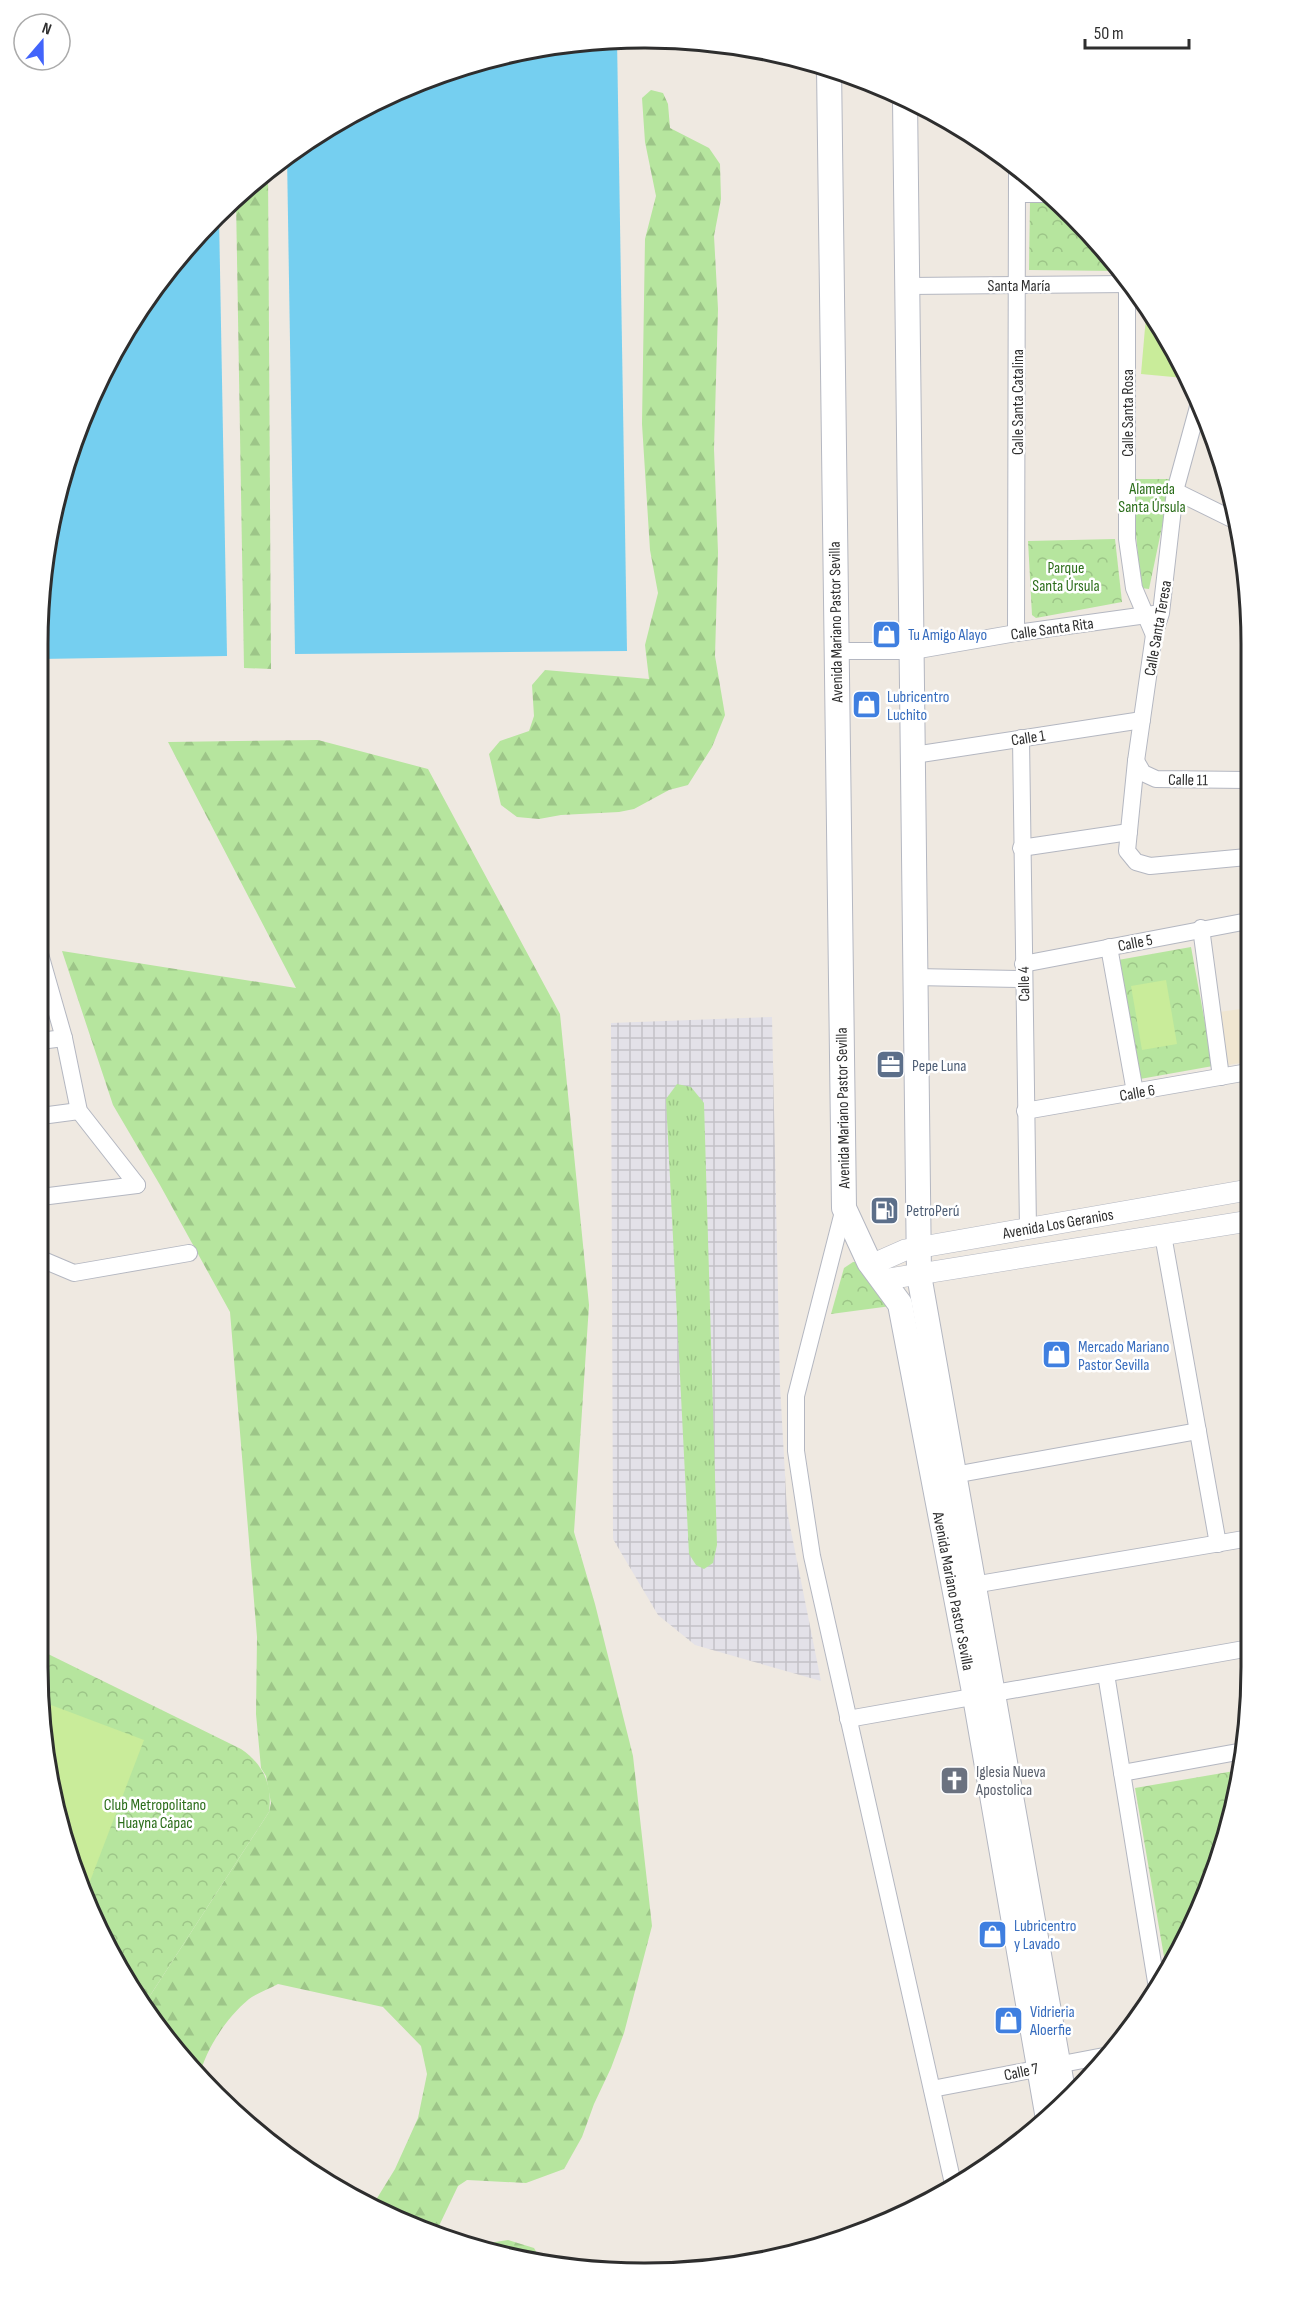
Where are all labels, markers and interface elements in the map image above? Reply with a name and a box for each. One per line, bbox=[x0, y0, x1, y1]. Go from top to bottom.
north arrow bbox=[12, 12, 72, 72]
scale bar bbox=[1085, 12, 1188, 50]
text: N bbox=[39, 19, 54, 40]
text: 50 m bbox=[1094, 23, 1124, 44]
street label: Santa María bbox=[988, 277, 1050, 296]
street label: Calle Santa Catalina bbox=[1009, 349, 1028, 455]
street label: Calle Santa Rosa bbox=[1119, 369, 1138, 457]
park label: Alameda Santa Úrsula bbox=[1118, 480, 1186, 517]
street label: Avenida Mariano Pastor Sevilla bbox=[826, 541, 847, 704]
park label: Parque Santa Úrsula bbox=[1032, 559, 1100, 596]
street label: Calle Santa Teresa bbox=[1141, 579, 1176, 677]
street label: Calle Santa Rita bbox=[1010, 614, 1095, 645]
shop icon: Tu Amigo Alayo bbox=[871, 618, 903, 650]
place label: Tu Amigo Alayo bbox=[908, 626, 987, 645]
place label: Lubricentro Luchito bbox=[887, 688, 949, 725]
shop icon: Lubricentro Luchito bbox=[850, 689, 882, 721]
street label: Calle 1 bbox=[1010, 726, 1047, 751]
street label: Calle 11 bbox=[1168, 771, 1208, 790]
street label: Calle 5 bbox=[1116, 931, 1154, 956]
street label: Calle 4 bbox=[1015, 966, 1034, 1002]
street label: Avenida Mariano Pastor Sevilla bbox=[833, 1027, 854, 1190]
office icon: Pepe Luna bbox=[875, 1049, 907, 1081]
place label: Pepe Luna bbox=[912, 1057, 966, 1076]
street label: Calle 6 bbox=[1118, 1081, 1156, 1106]
fuel station icon: PetroPerú bbox=[869, 1194, 901, 1226]
place label: PetroPerú bbox=[906, 1202, 959, 1221]
street label: Avenida Los Geranios bbox=[1000, 1205, 1115, 1244]
place label: Mercado Mariano Pastor Sevilla bbox=[1078, 1338, 1169, 1375]
shop icon: Mercado Mariano Pastor Sevilla bbox=[1041, 1339, 1073, 1371]
street label: Avenida Mariano Pastor Sevilla bbox=[928, 1509, 977, 1672]
place label: Iglesia Nueva Apostolica bbox=[975, 1763, 1046, 1800]
church icon: Iglesia Nueva Apostolica bbox=[939, 1764, 971, 1796]
park label: Club Metropolitano Huayna Cápac bbox=[104, 1796, 206, 1833]
place label: Lubricentro y Lavado bbox=[1014, 1917, 1076, 1954]
shop icon: Lubricentro y Lavado bbox=[977, 1918, 1009, 1950]
place label: Vidrieria Aloerfie bbox=[1029, 2003, 1075, 2040]
shop icon: Vidrieria Aloerfie bbox=[993, 2004, 1025, 2036]
street label: Calle 7 bbox=[1002, 2059, 1041, 2085]

